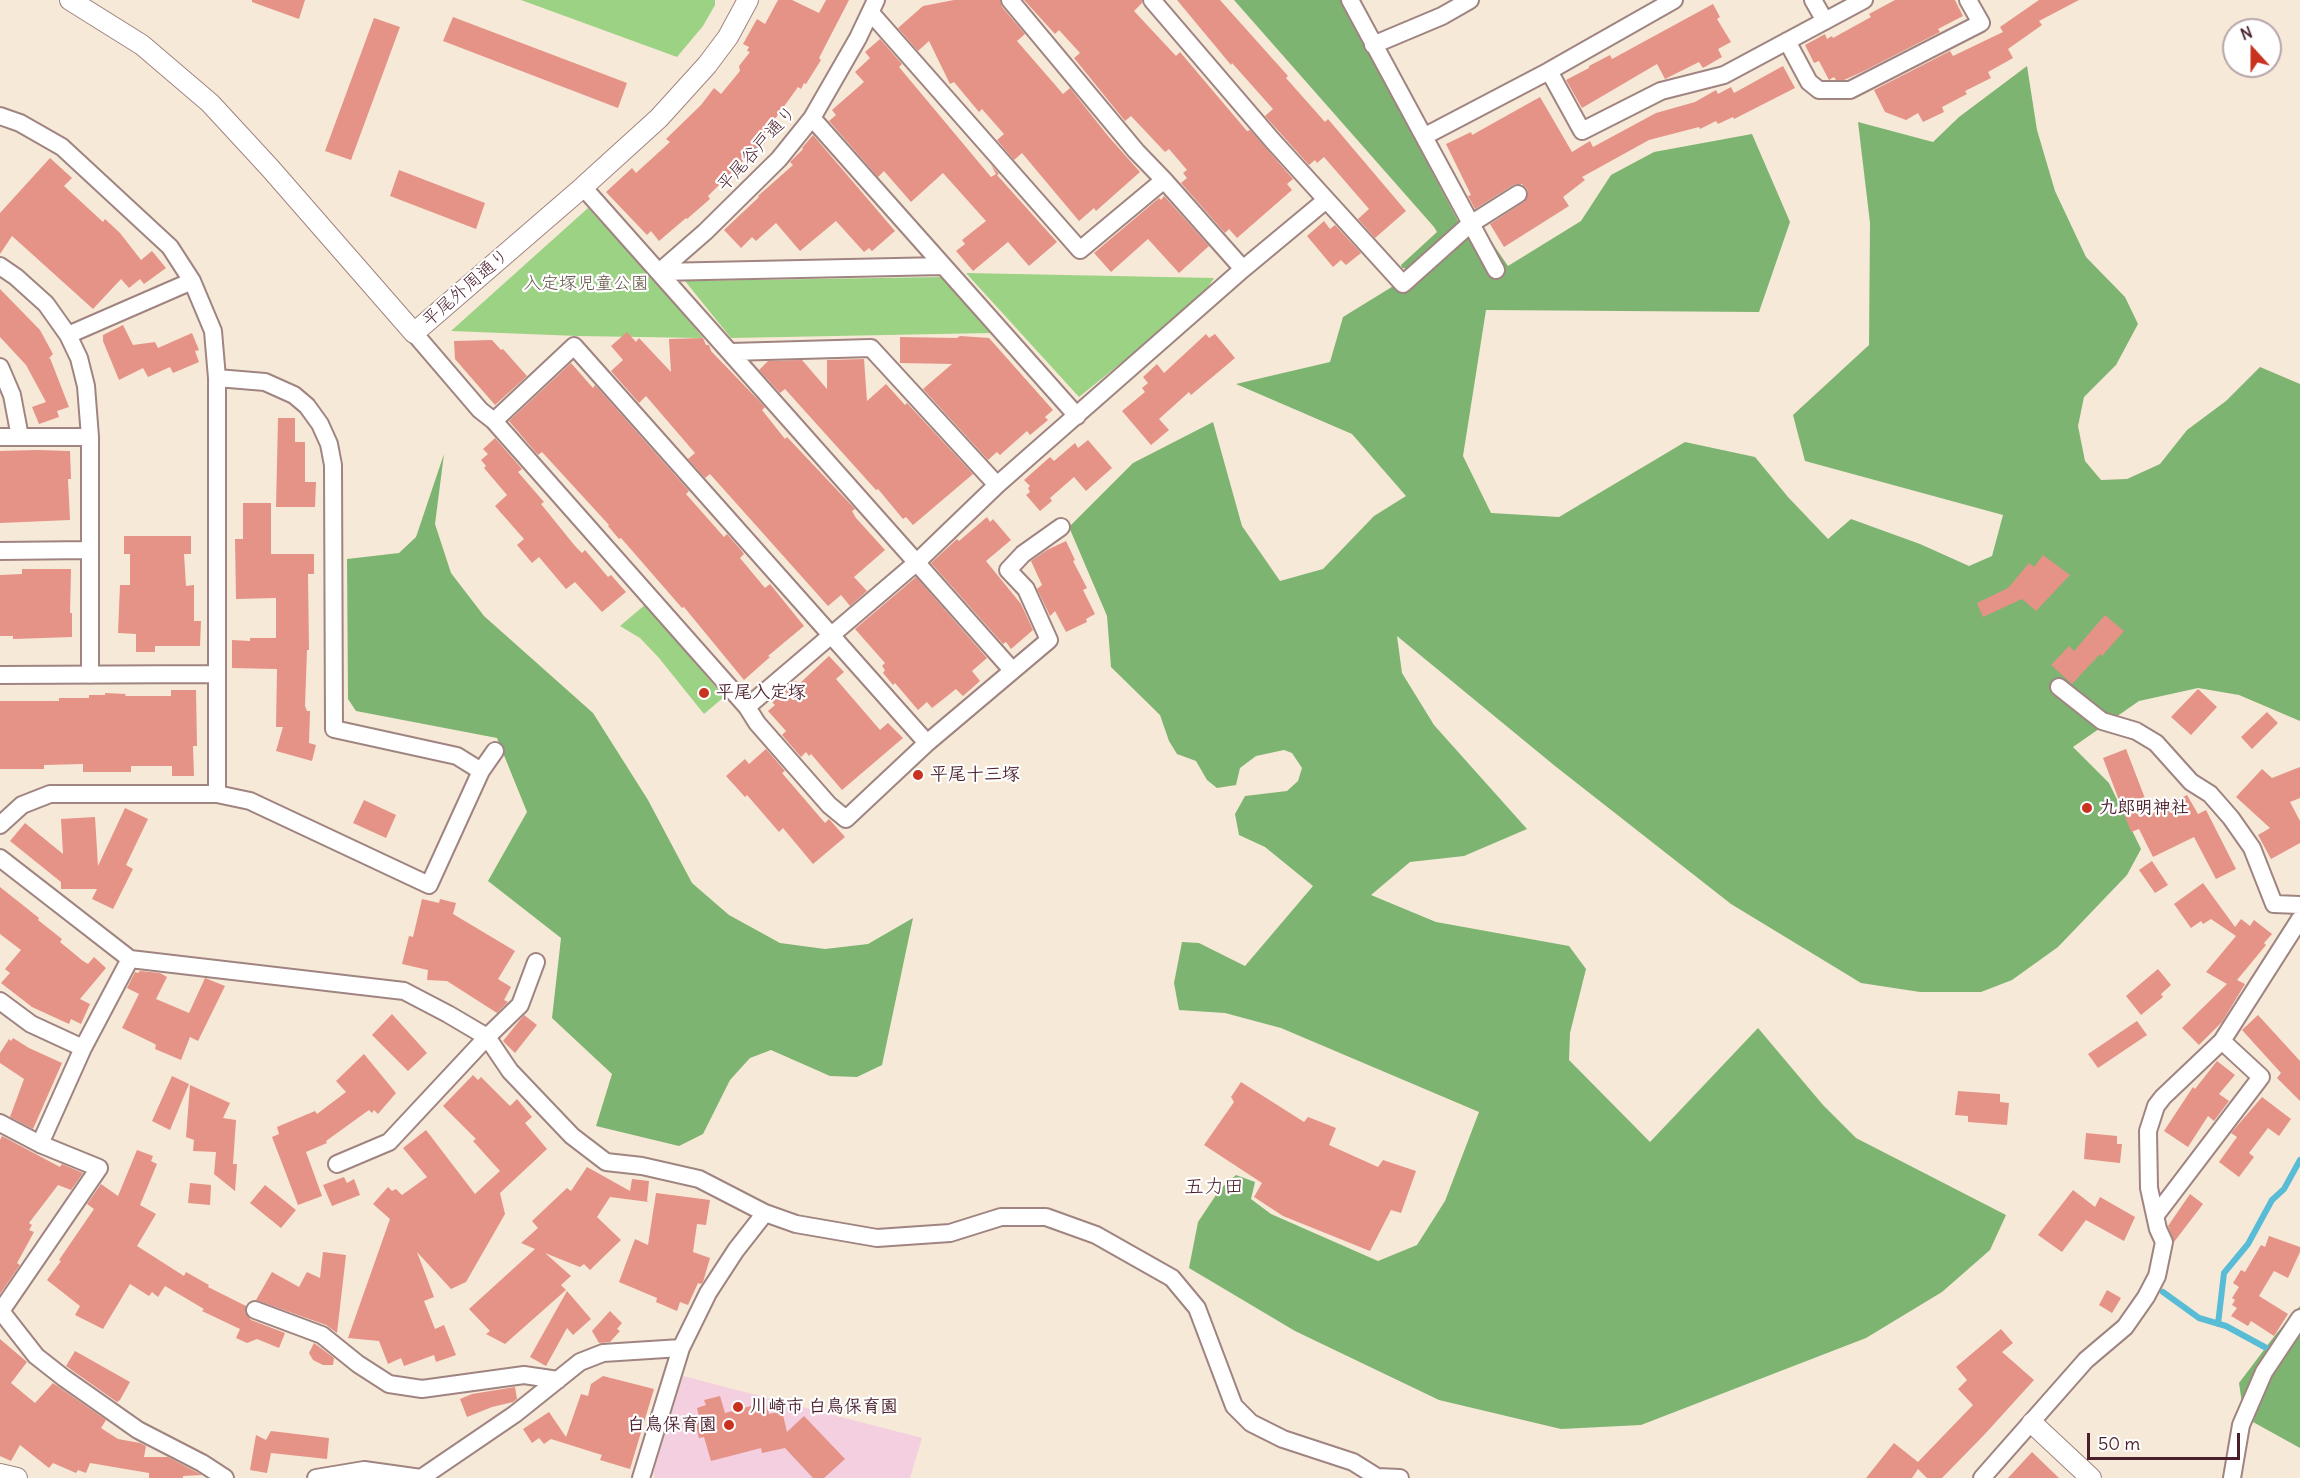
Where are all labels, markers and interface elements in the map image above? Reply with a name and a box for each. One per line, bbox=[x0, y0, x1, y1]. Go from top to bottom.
north arrow bbox=[2222, 18, 2282, 78]
text: N bbox=[2238, 22, 2255, 44]
street label: 平尾谷戸通り bbox=[713, 102, 801, 196]
street label: 平尾外周通り bbox=[418, 244, 514, 332]
park label: 入定塚児童公園 bbox=[523, 273, 649, 295]
place label: 平尾入定塚 bbox=[716, 682, 806, 704]
marker: 平尾入定塚 bbox=[697, 686, 711, 700]
place label: 平尾十三塚 bbox=[930, 764, 1020, 786]
marker: 平尾十三塚 bbox=[911, 768, 925, 782]
place label: 九郎明神社 bbox=[2099, 797, 2189, 819]
marker: 九郎明神社 bbox=[2080, 801, 2094, 815]
district label: 五力田 bbox=[1184, 1175, 1244, 1199]
place label: 川崎市 白鳥保育園 bbox=[750, 1396, 898, 1418]
marker: 川崎市 白鳥保育園 bbox=[731, 1400, 745, 1414]
place label: 白鳥保育園 bbox=[627, 1414, 717, 1436]
marker: 白鳥保育園 bbox=[722, 1418, 736, 1432]
scale bar bbox=[2090, 1421, 2243, 1459]
text: 50 m bbox=[2098, 1432, 2140, 1455]

